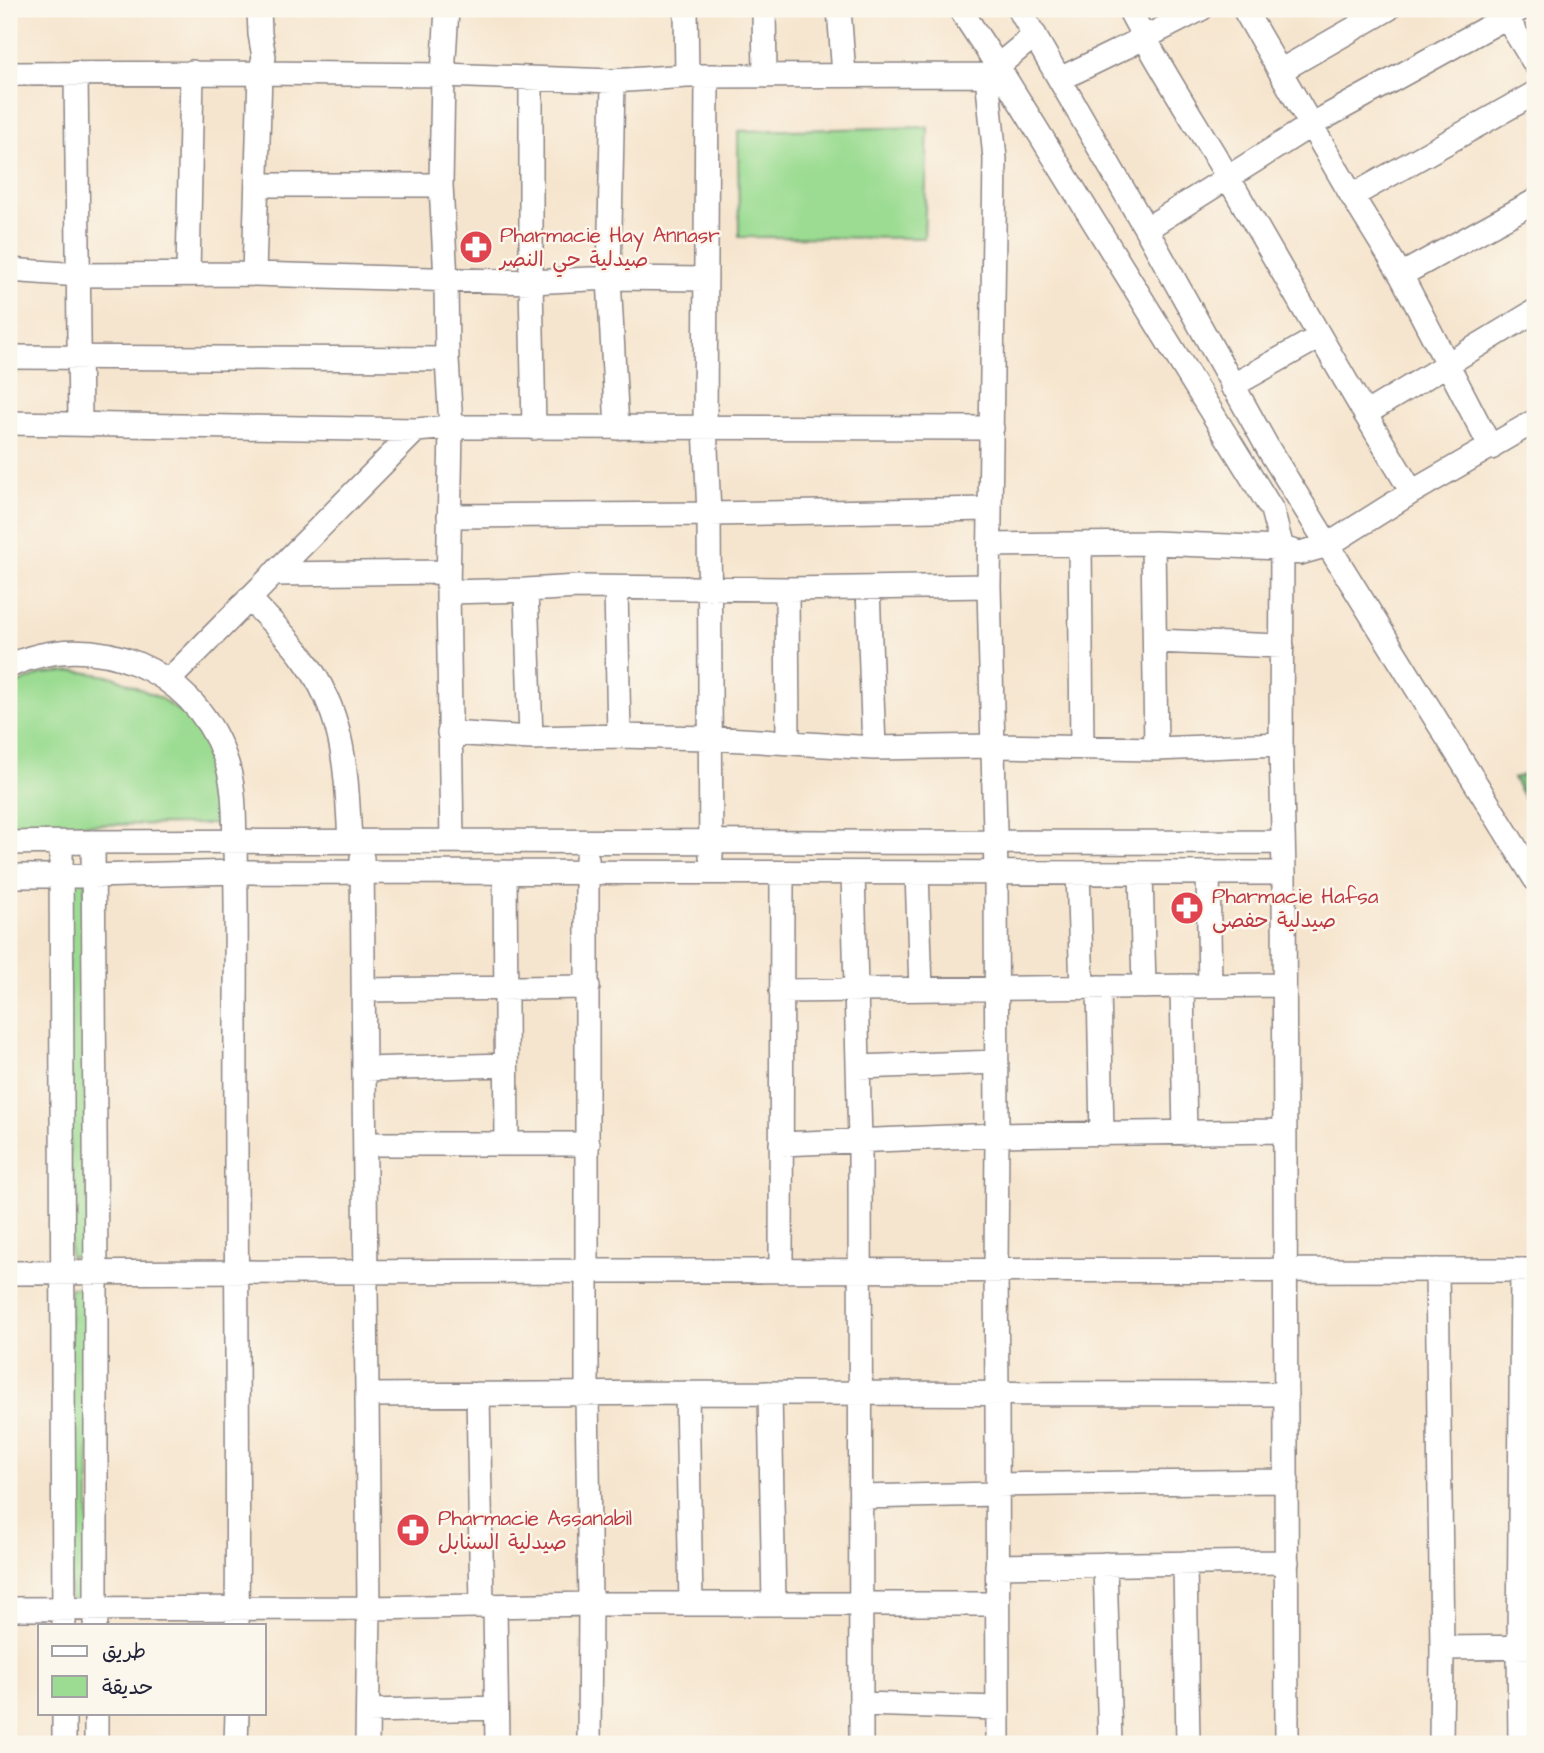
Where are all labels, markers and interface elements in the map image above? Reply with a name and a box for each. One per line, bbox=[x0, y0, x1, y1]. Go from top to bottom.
place label: Pharmacie Hay Annasr صيدلية حي النصر bbox=[498, 221, 720, 278]
pharmacy icon: Pharmacie Hay Annasr صيدلية حي النصر bbox=[457, 228, 495, 266]
place label: Pharmacie Hafsa صيدلية حفصى bbox=[1212, 882, 1379, 935]
pharmacy icon: Pharmacie Hafsa صيدلية حفصى bbox=[1168, 889, 1206, 927]
place label: Pharmacie Assanabil صيدلية السنابل bbox=[438, 1504, 632, 1557]
pharmacy icon: Pharmacie Assanabil صيدلية السنابل bbox=[394, 1511, 432, 1549]
legend bbox=[38, 1624, 266, 1714]
text: طريق bbox=[102, 1637, 146, 1666]
text: حديقة bbox=[102, 1673, 153, 1702]

